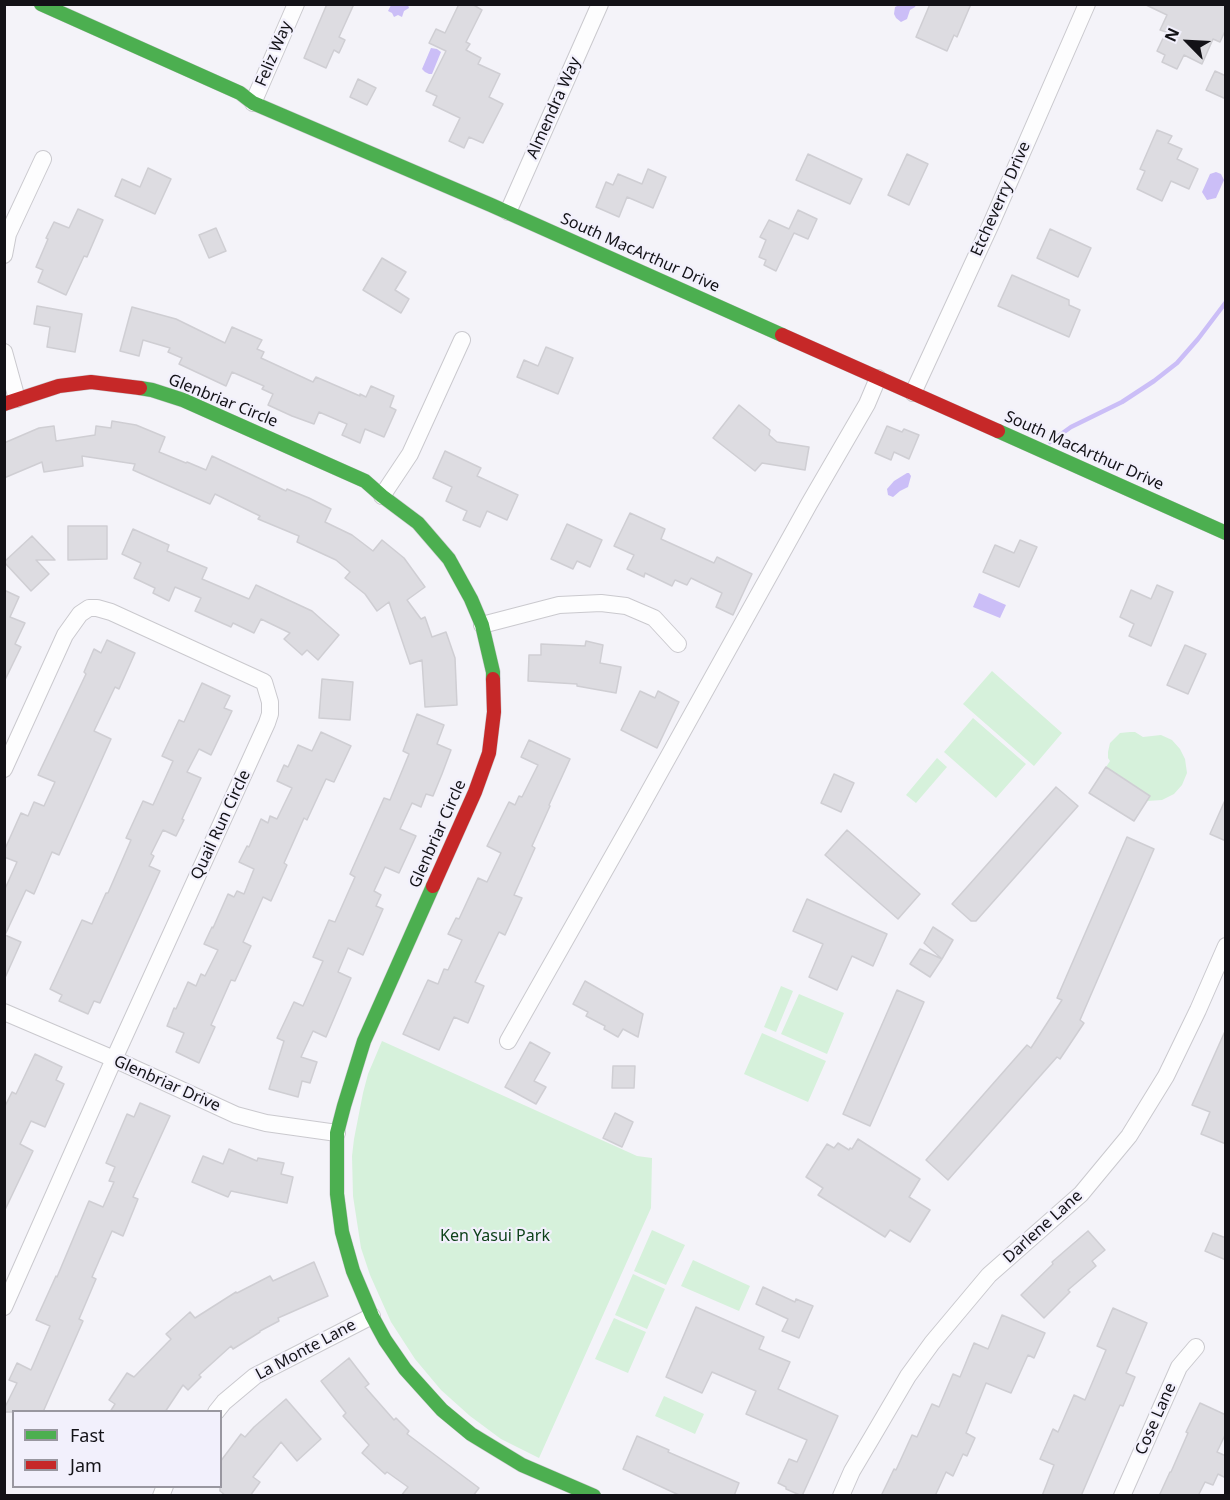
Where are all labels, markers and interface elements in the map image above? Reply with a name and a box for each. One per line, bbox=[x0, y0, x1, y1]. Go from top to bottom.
north arrow bbox=[1158, 12, 1218, 72]
street label: Feliz Way bbox=[252, 19, 296, 89]
text: N bbox=[1159, 24, 1184, 45]
street label: Almendra Way bbox=[523, 54, 585, 162]
street label: Etcheverry Drive bbox=[967, 139, 1035, 259]
street label: South MacArthur Drive bbox=[558, 209, 722, 297]
street label: Glenbriar Circle bbox=[165, 370, 281, 432]
street label: South MacArthur Drive bbox=[1002, 407, 1166, 495]
street label: Quail Run Circle bbox=[187, 767, 255, 883]
street label: Glenbriar Circle bbox=[406, 777, 470, 891]
street label: Glenbriar Drive bbox=[111, 1052, 223, 1116]
street label: Darlene Lane bbox=[1000, 1186, 1086, 1268]
park label: Ken Yasui Park bbox=[440, 1226, 550, 1246]
street label: La Monte Lane bbox=[253, 1316, 359, 1384]
street label: Cose Lane bbox=[1132, 1380, 1180, 1458]
legend bbox=[12, 1410, 222, 1488]
text: Fast bbox=[70, 1423, 105, 1447]
text: Jam bbox=[70, 1453, 102, 1477]

